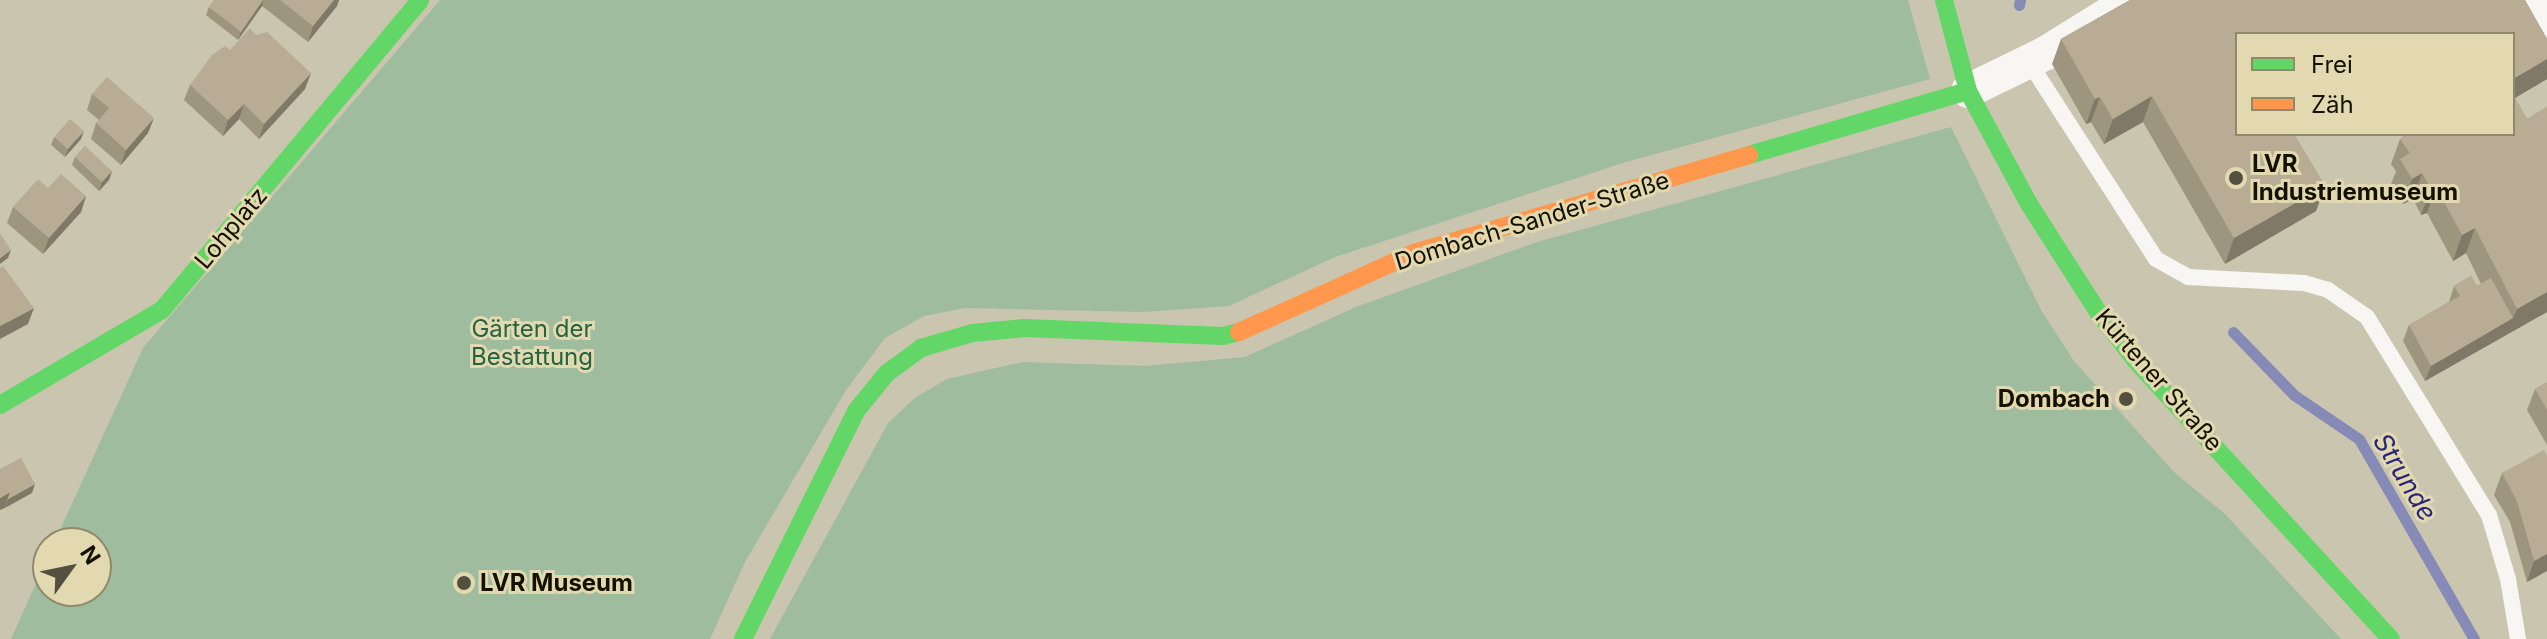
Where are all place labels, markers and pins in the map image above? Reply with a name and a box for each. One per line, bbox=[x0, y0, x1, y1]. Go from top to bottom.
place label: LVR Industriemuseum bbox=[2252, 150, 2458, 206]
marker: LVR Industriemuseum bbox=[2227, 169, 2245, 187]
place label: Dombach bbox=[1998, 385, 2110, 413]
marker: Dombach bbox=[2117, 390, 2135, 408]
place label: LVR Museum bbox=[480, 569, 633, 597]
marker: LVR Museum bbox=[455, 574, 473, 592]

